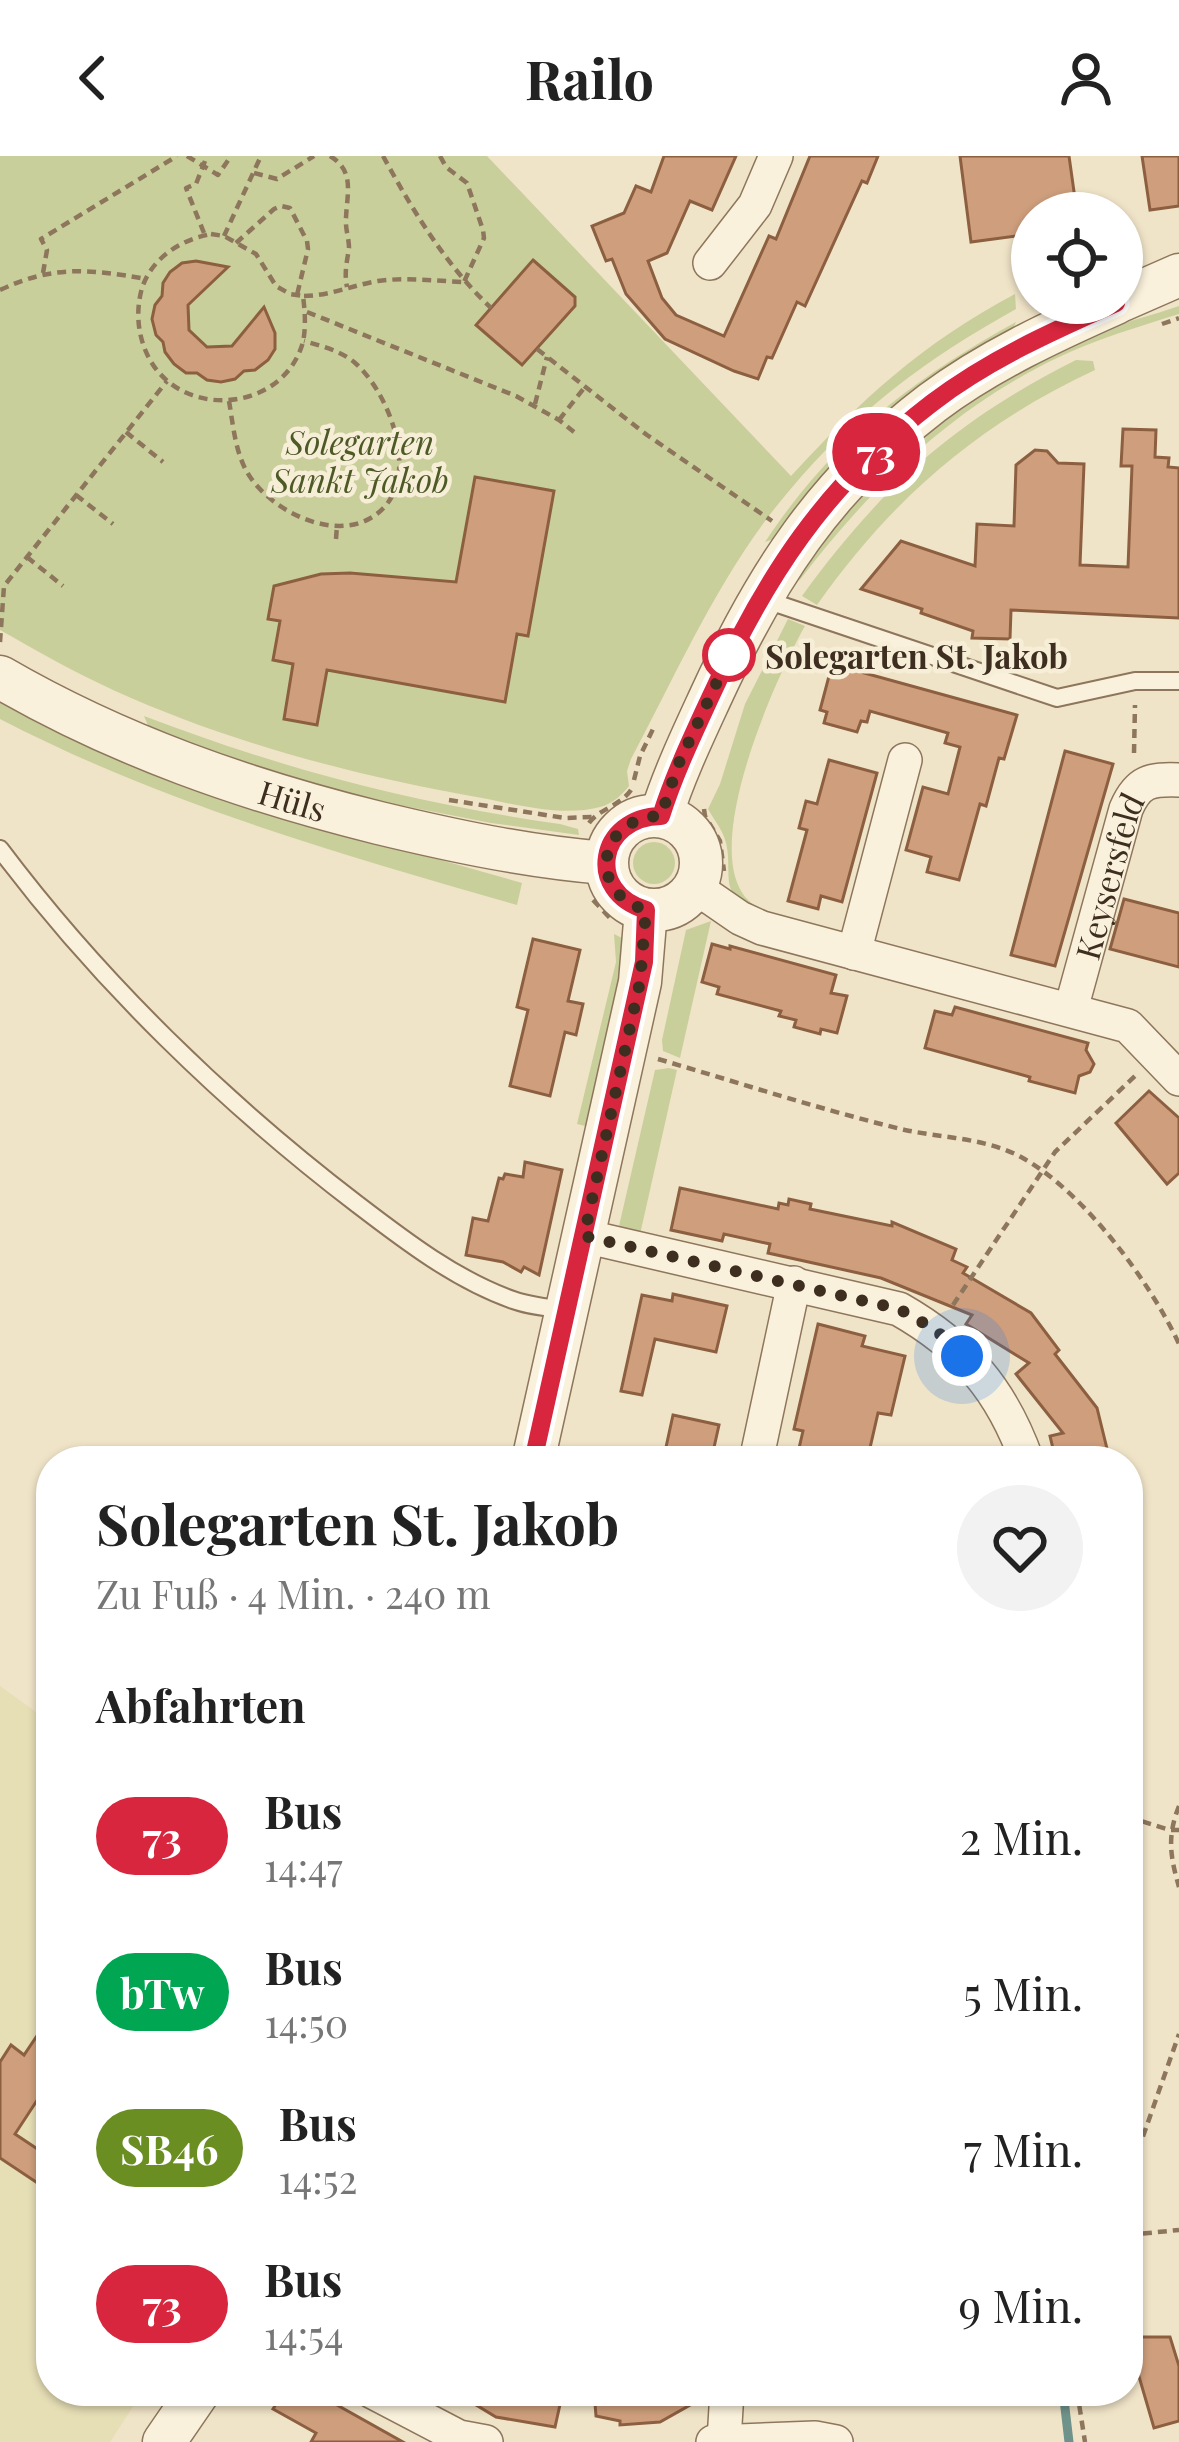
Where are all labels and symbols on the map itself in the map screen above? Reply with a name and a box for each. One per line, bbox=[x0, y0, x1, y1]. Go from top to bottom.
line badge: 73 bbox=[822, 413, 930, 491]
park label: Solegarten Sankt Jakob bbox=[270, 419, 449, 501]
marker: Solegarten St. Jakob bbox=[704, 630, 754, 680]
place label: Solegarten St. Jakob bbox=[765, 633, 1068, 677]
street label: Hüls bbox=[254, 769, 331, 830]
street label: Keysersfeld bbox=[1064, 785, 1153, 964]
your location bbox=[932, 1326, 992, 1386]

